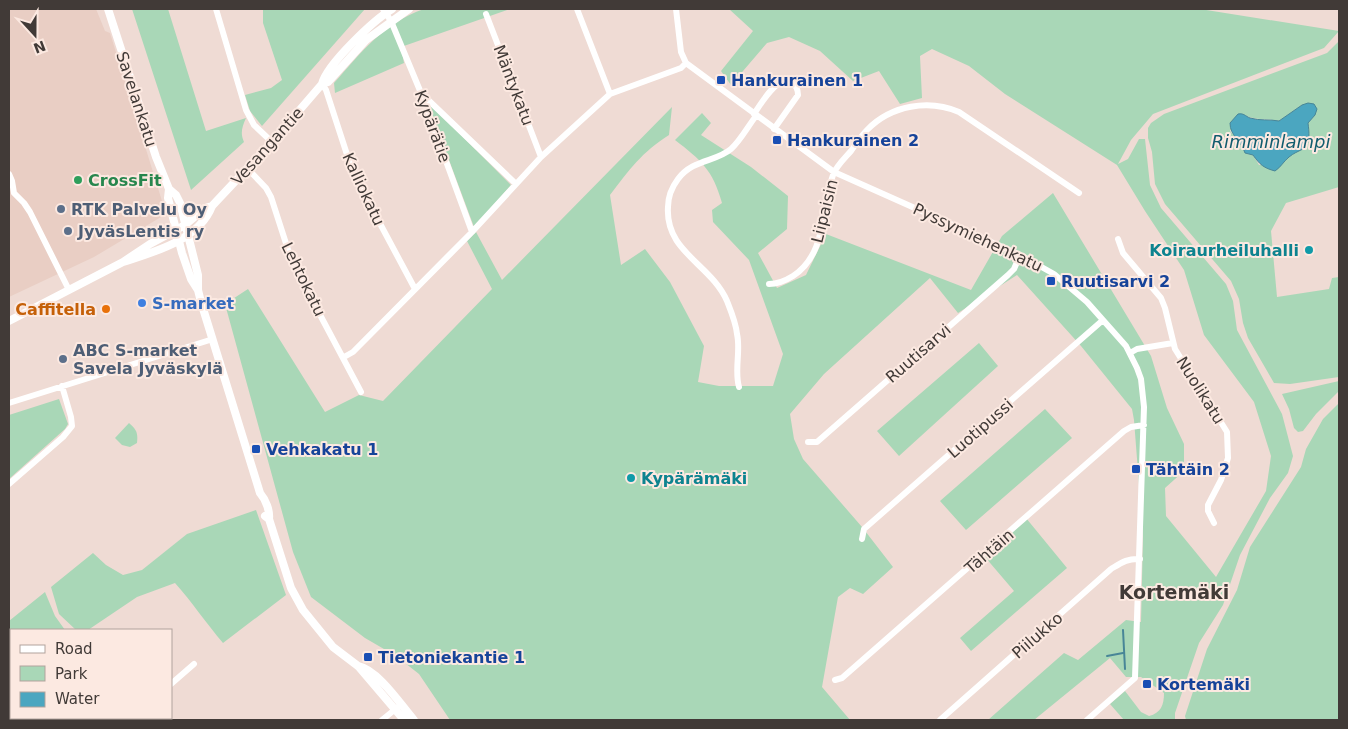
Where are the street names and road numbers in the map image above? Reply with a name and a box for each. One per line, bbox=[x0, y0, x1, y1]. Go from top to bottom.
street label: Mäntykatu bbox=[489, 42, 538, 128]
street label: Savelankatu bbox=[112, 49, 161, 149]
street label: Kypärätie bbox=[411, 87, 454, 165]
street label: Vesangantie bbox=[227, 103, 307, 189]
street label: Kalliokatu bbox=[338, 150, 389, 229]
street label: Liipaisin bbox=[807, 177, 842, 245]
street label: Pyssymiehenkatu bbox=[910, 199, 1045, 276]
street label: Lehtokatu bbox=[278, 239, 330, 319]
street label: Ruutisarvi bbox=[882, 320, 955, 387]
street label: Nuolikatu bbox=[1172, 353, 1229, 428]
street label: Luotipussi bbox=[944, 395, 1017, 462]
street label: Tähtäin bbox=[960, 525, 1018, 578]
street label: Piilukko bbox=[1008, 608, 1066, 662]

